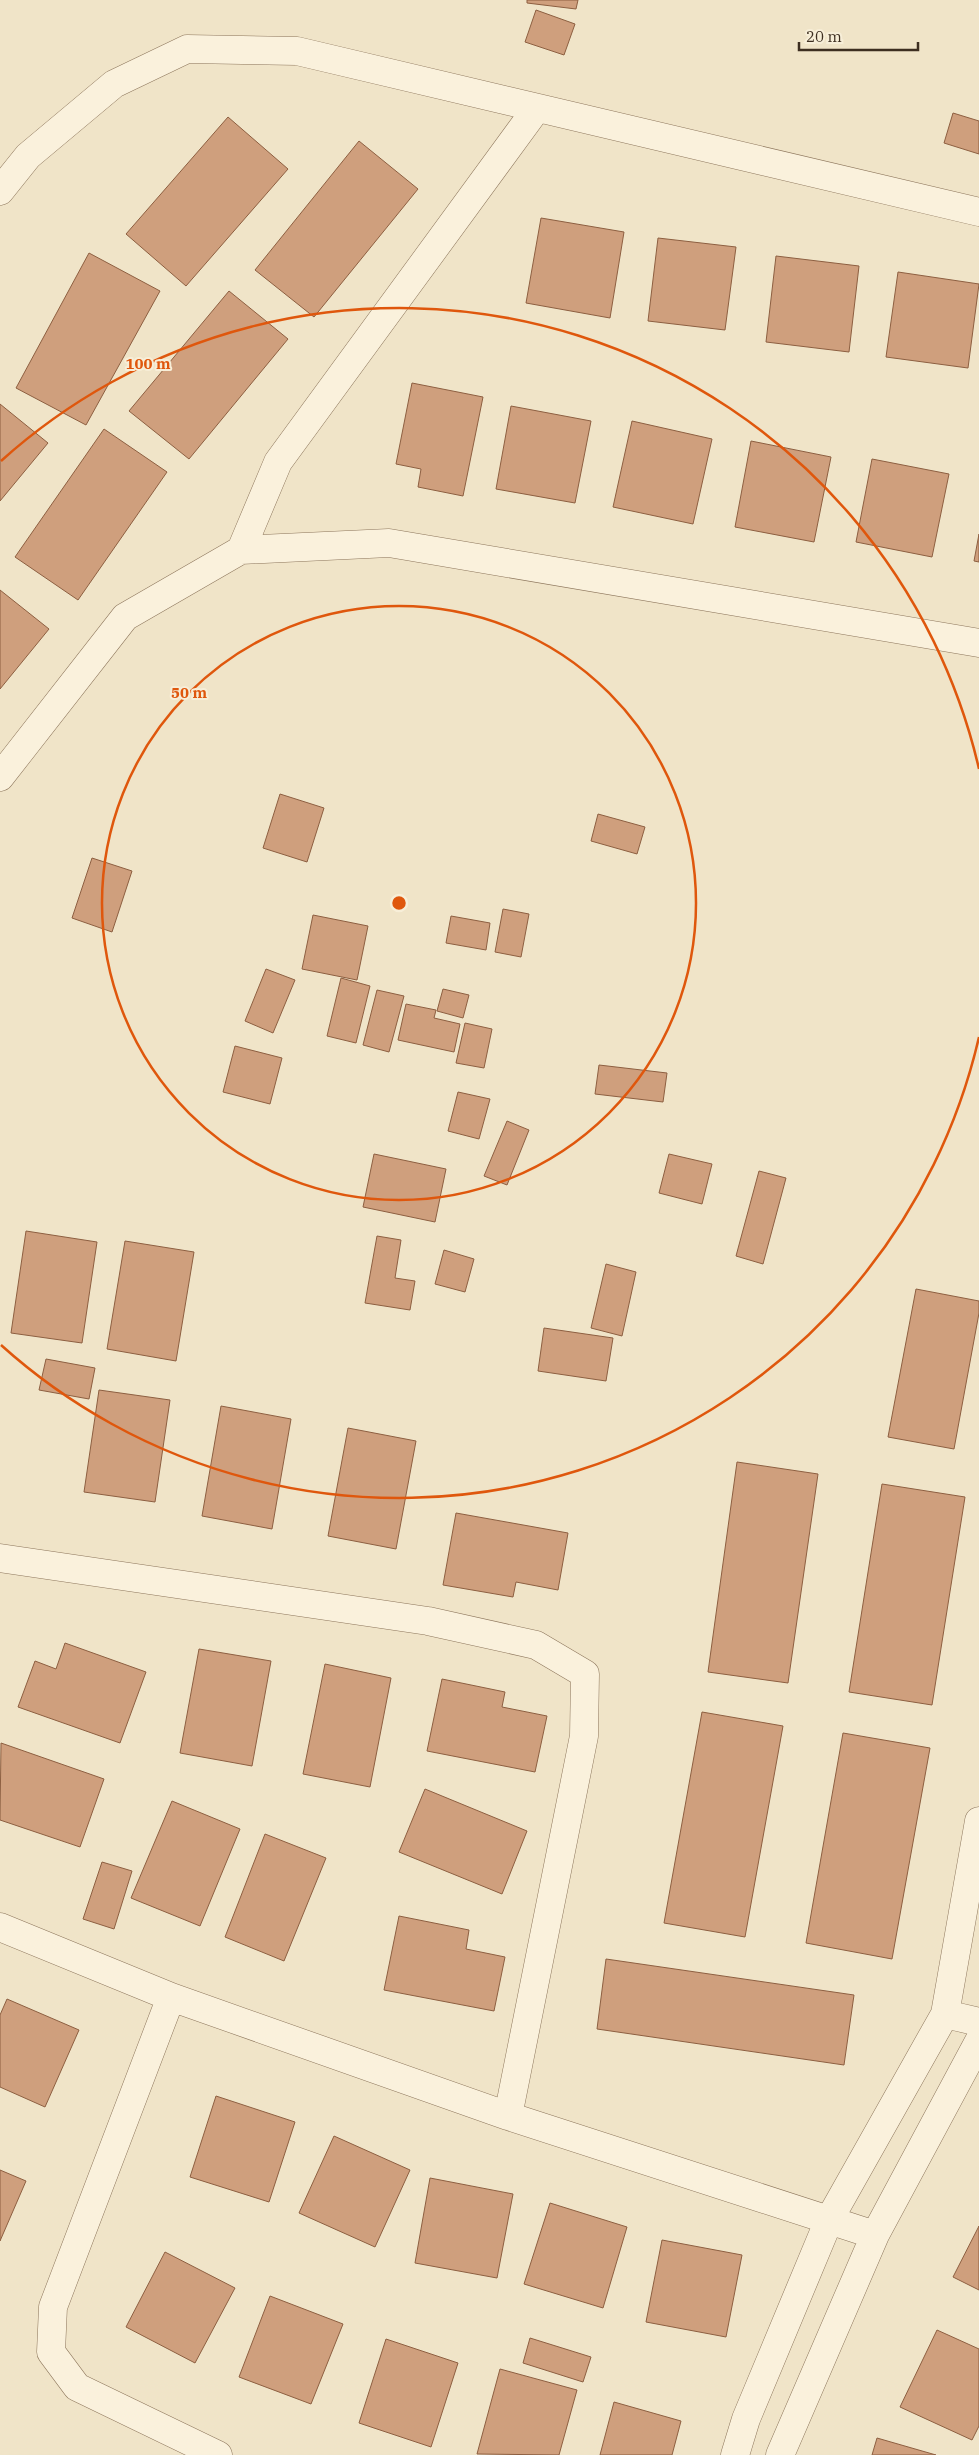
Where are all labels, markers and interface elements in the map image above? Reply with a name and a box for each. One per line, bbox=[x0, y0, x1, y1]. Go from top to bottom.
scale bar bbox=[799, 20, 918, 52]
text: 20 m bbox=[806, 27, 842, 46]
text: 100 m bbox=[125, 354, 171, 373]
text: 50 m bbox=[171, 683, 207, 702]
centre of rings bbox=[390, 894, 408, 912]

